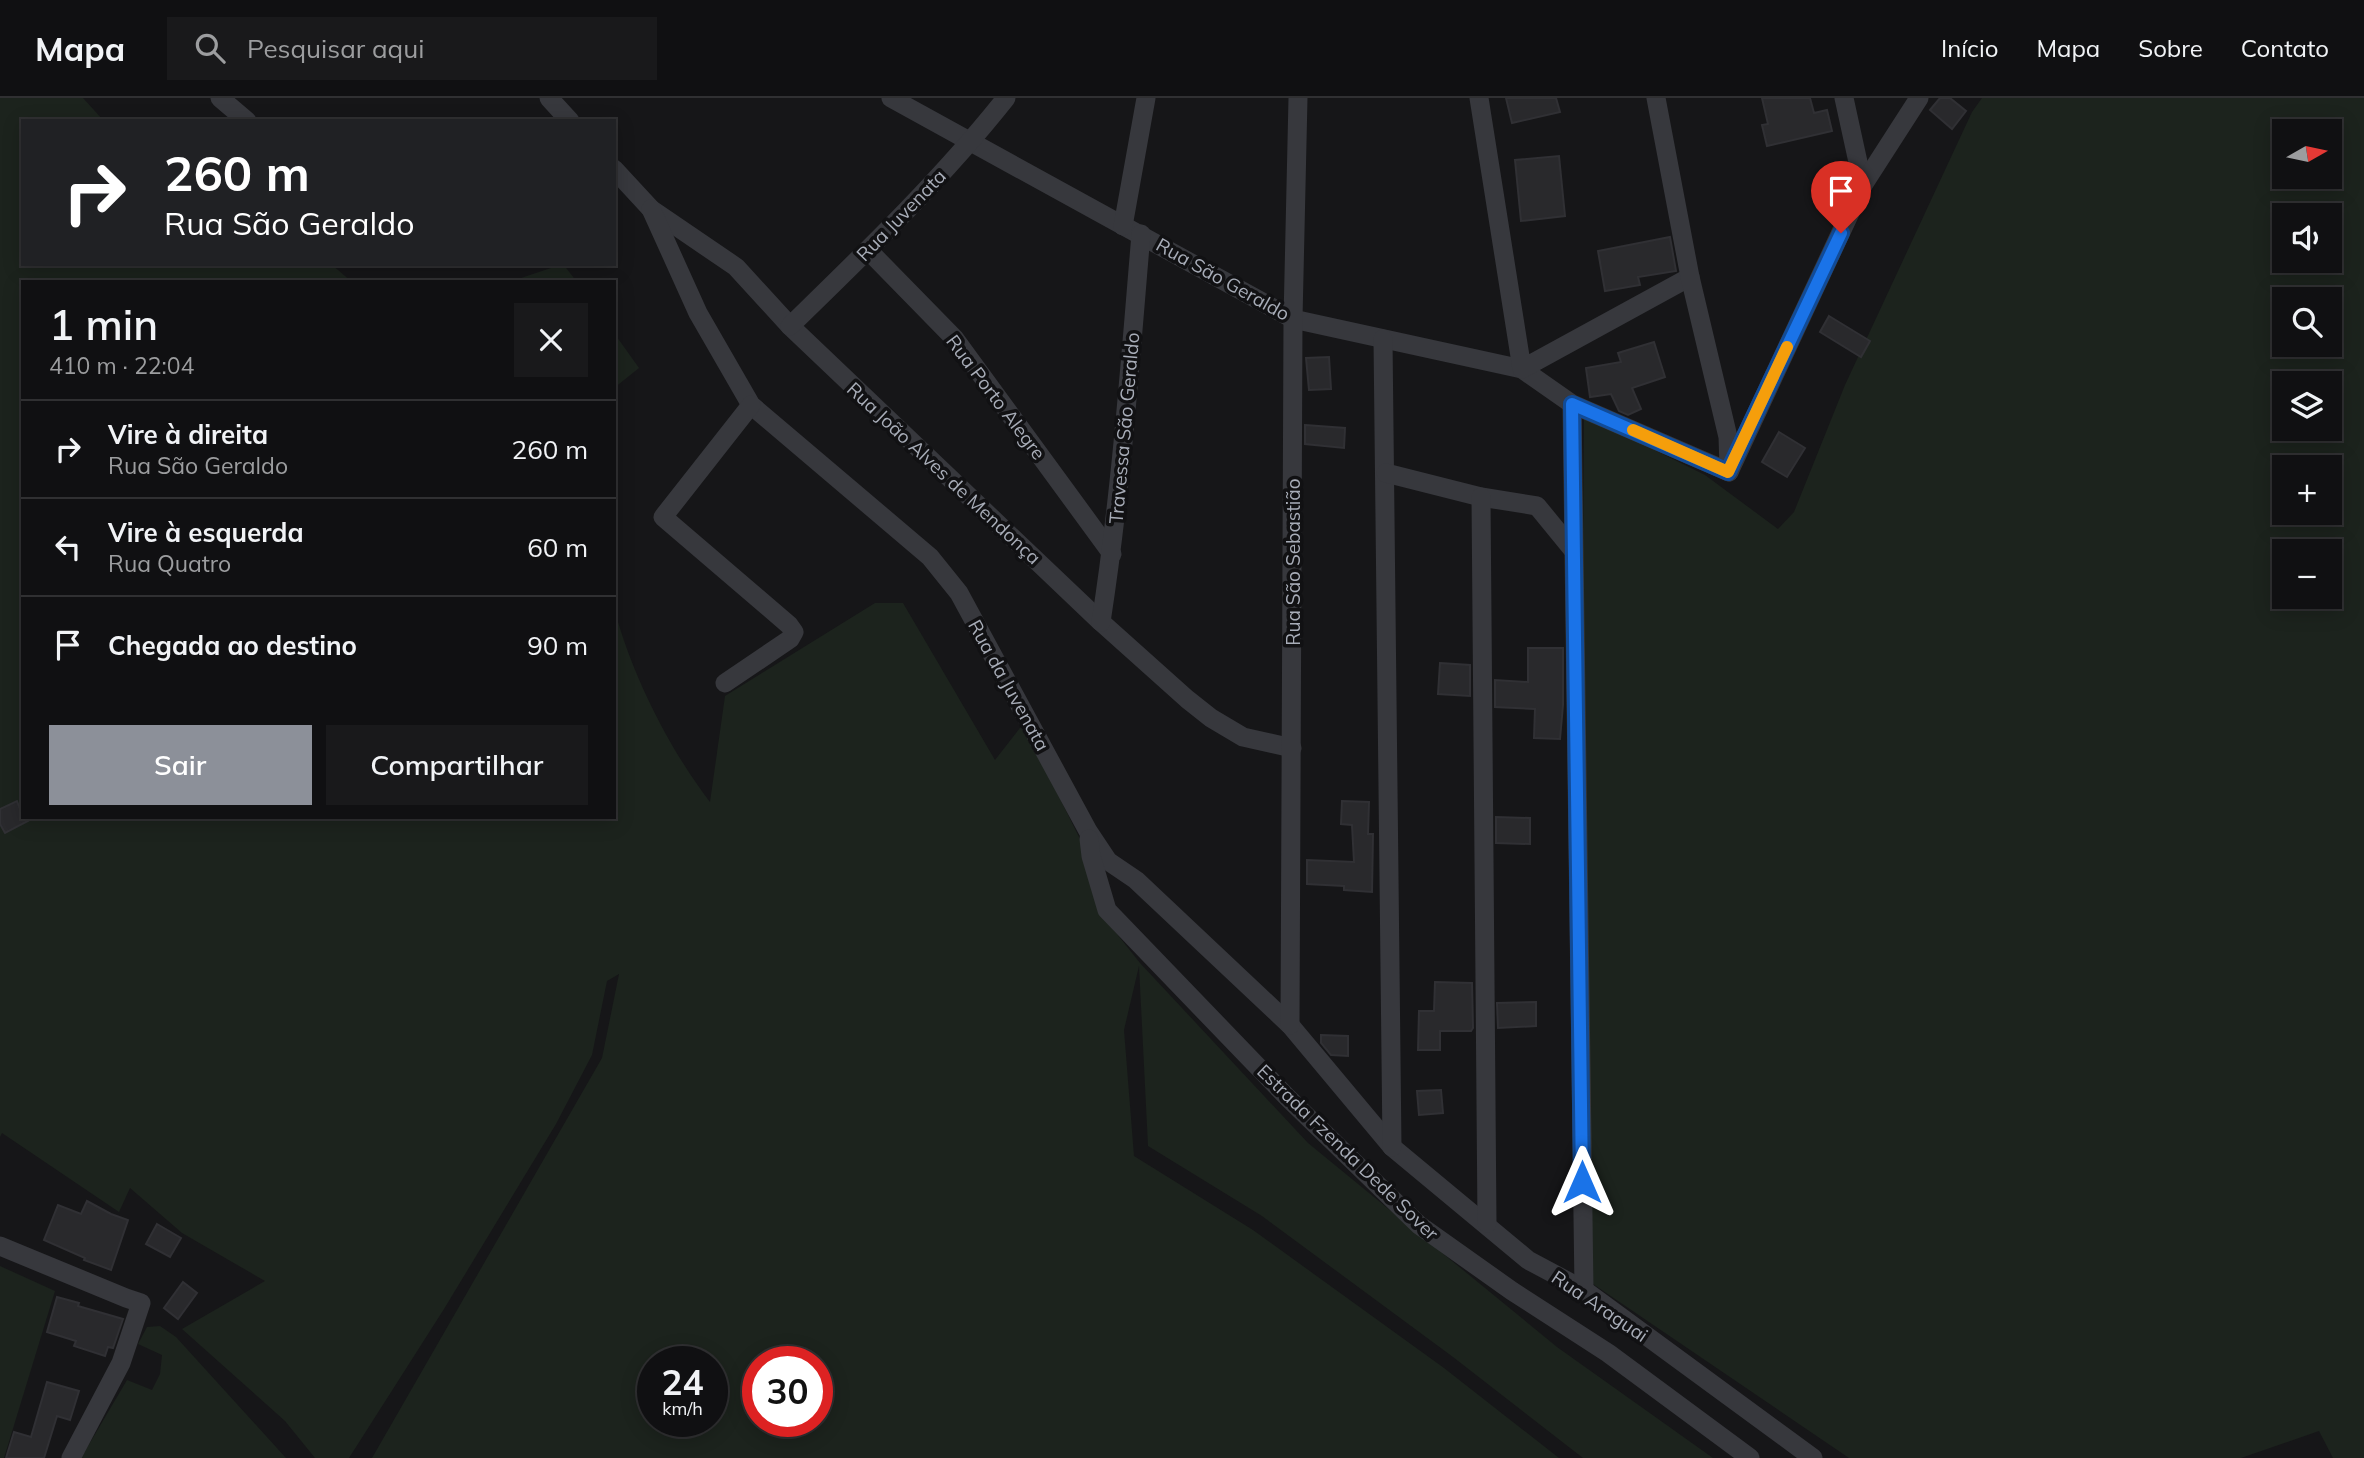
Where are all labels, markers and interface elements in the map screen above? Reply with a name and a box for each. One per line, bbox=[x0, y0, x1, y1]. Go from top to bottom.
search box bbox=[167, 17, 657, 80]
text: Mapa bbox=[35, 28, 125, 69]
icon: search bbox=[191, 29, 229, 67]
text: Pesquisar aqui bbox=[247, 32, 424, 65]
text: Início bbox=[1941, 33, 1998, 63]
text: Mapa bbox=[2036, 33, 2100, 63]
text: Sobre bbox=[2138, 33, 2203, 63]
text: Contato bbox=[2241, 33, 2329, 63]
north arrow bbox=[2272, 119, 2342, 189]
map controls bbox=[2272, 119, 2342, 609]
text: 260 m bbox=[164, 142, 310, 203]
icon: right bbox=[49, 147, 140, 238]
pin bbox=[1811, 161, 1871, 233]
street label: Rua Juvenata bbox=[851, 164, 951, 266]
icon: arrive bbox=[1822, 172, 1860, 210]
text: Rua São Geraldo bbox=[164, 203, 414, 243]
button: sound bbox=[2272, 203, 2342, 273]
street label: Rua São Geraldo bbox=[1152, 232, 1294, 326]
button: search bbox=[2272, 287, 2342, 357]
text: 1 min bbox=[49, 298, 158, 351]
button: close bbox=[514, 303, 588, 377]
street label: Rua Porto Alegre bbox=[941, 330, 1051, 464]
street label: Travessa São Geraldo bbox=[1104, 331, 1144, 525]
text: 410 m · 22:04 bbox=[49, 351, 194, 380]
button: layers bbox=[2272, 371, 2342, 441]
street label: Rua João Alves de Mendonça bbox=[842, 377, 1046, 569]
text: Vire à direita bbox=[108, 418, 268, 451]
icon: right bbox=[49, 430, 87, 468]
text: 260 m bbox=[512, 433, 588, 466]
text: Rua São Geraldo bbox=[108, 451, 288, 480]
button: + bbox=[2272, 455, 2342, 525]
street label: Rua São Sebastião bbox=[1281, 478, 1305, 646]
text: Vire à esquerda bbox=[108, 516, 304, 549]
icon: left bbox=[49, 528, 87, 566]
text: 60 m bbox=[527, 531, 588, 564]
button: − bbox=[2272, 539, 2342, 609]
text: Rua Quatro bbox=[108, 549, 231, 578]
street label: Rua da Juvenata bbox=[963, 615, 1055, 755]
icon: arrive bbox=[49, 626, 87, 664]
text: Chegada ao destino bbox=[108, 629, 357, 662]
text: 90 m bbox=[527, 629, 588, 662]
button: Sair bbox=[49, 725, 312, 805]
button: Compartilhar bbox=[326, 725, 588, 805]
street label: Estrada Fzenda Dede Sover bbox=[1252, 1059, 1444, 1245]
position arrow bbox=[1545, 1145, 1619, 1219]
street label: Rua Araguai bbox=[1547, 1265, 1653, 1347]
speed limit sign: 30 bbox=[742, 1346, 833, 1437]
text: 24 bbox=[661, 1360, 704, 1404]
text: km/h bbox=[662, 1397, 703, 1420]

